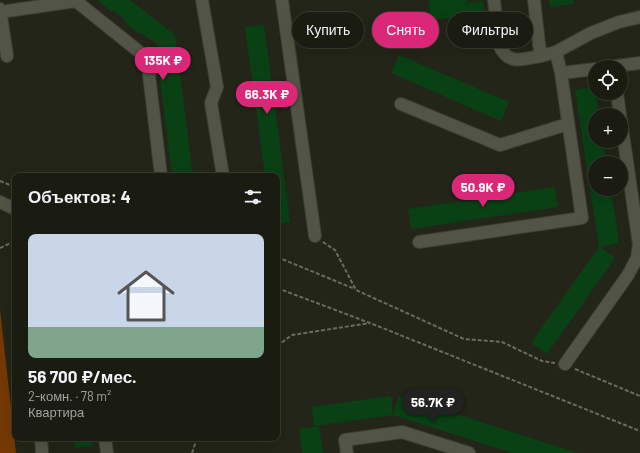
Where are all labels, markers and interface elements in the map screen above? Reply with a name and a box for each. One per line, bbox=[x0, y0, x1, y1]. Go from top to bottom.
chip: Купить bbox=[292, 12, 364, 48]
chip: Снять bbox=[372, 12, 439, 48]
chip: Фильтры bbox=[447, 12, 533, 48]
pin: 135K ₽ bbox=[130, 47, 196, 81]
text: 135K ₽ bbox=[144, 52, 182, 68]
map controls bbox=[588, 60, 628, 196]
button: locate bbox=[588, 60, 628, 100]
pin: 66.3K ₽ bbox=[230, 81, 304, 115]
text: 66.3K ₽ bbox=[245, 86, 289, 102]
button: + bbox=[588, 108, 628, 148]
button: − bbox=[588, 156, 628, 196]
pin: 50.9K ₽ bbox=[446, 174, 520, 208]
text: 50.9K ₽ bbox=[461, 179, 505, 195]
text: Объектов: 4 bbox=[28, 186, 131, 206]
icon: filters bbox=[242, 186, 264, 208]
icon: home bbox=[110, 260, 182, 332]
text: 56 700 ₽/мес. bbox=[28, 366, 137, 386]
text: 2-комн. · 78 m² bbox=[28, 388, 111, 404]
pin: 56.7K ₽ bbox=[396, 389, 470, 423]
text: 56.7K ₽ bbox=[411, 394, 455, 410]
text: Квартира bbox=[28, 404, 84, 420]

